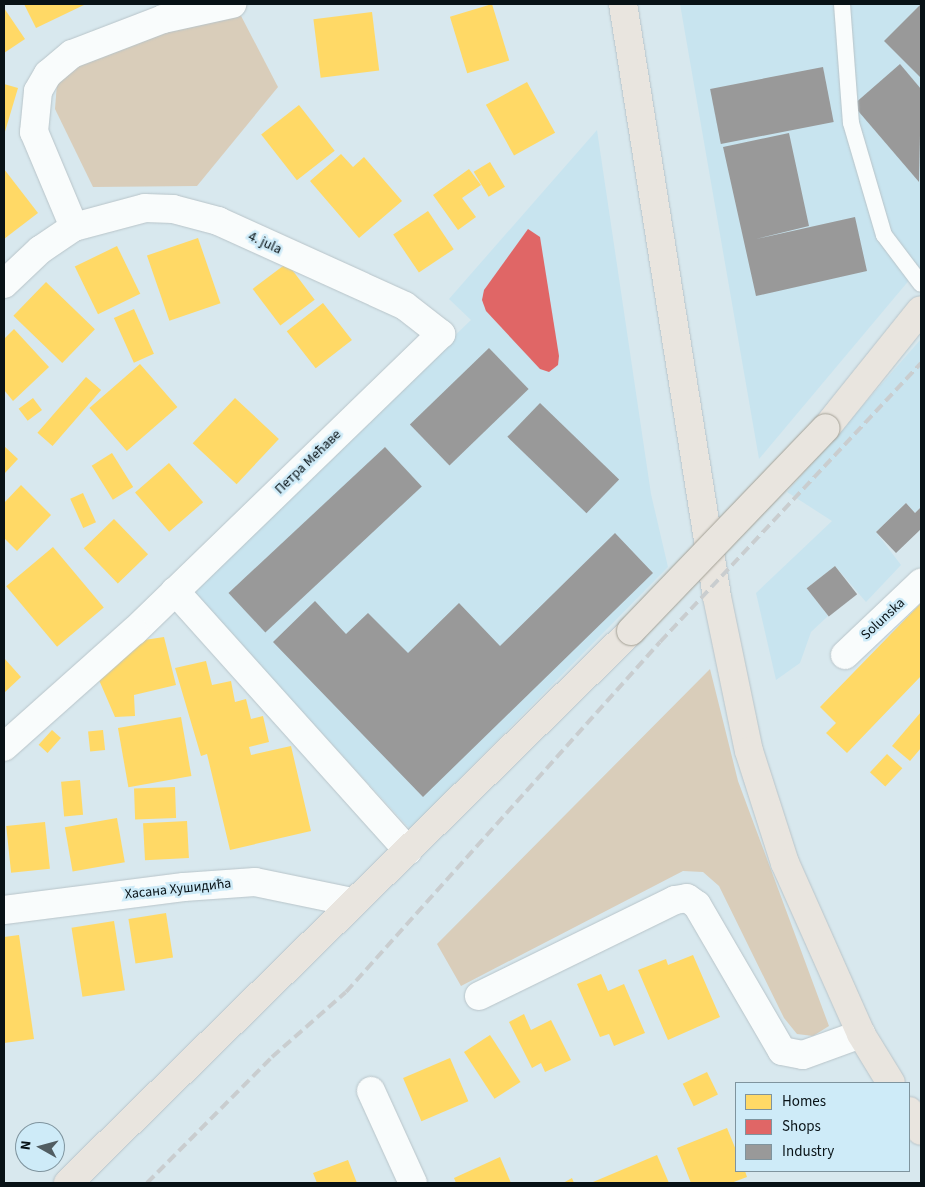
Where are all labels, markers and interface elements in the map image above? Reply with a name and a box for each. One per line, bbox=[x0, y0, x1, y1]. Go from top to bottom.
street label: 4. jula bbox=[246, 228, 284, 258]
street label: Петра Мећаве bbox=[271, 426, 345, 498]
street label: Solunska bbox=[858, 595, 908, 643]
street label: Хасана Хушидића bbox=[124, 875, 232, 903]
legend bbox=[735, 1082, 910, 1172]
text: Homes bbox=[782, 1091, 826, 1112]
text: Shops bbox=[782, 1116, 821, 1137]
north arrow bbox=[15, 1122, 65, 1172]
text: N bbox=[16, 1139, 37, 1151]
text: Industry bbox=[782, 1141, 834, 1162]

